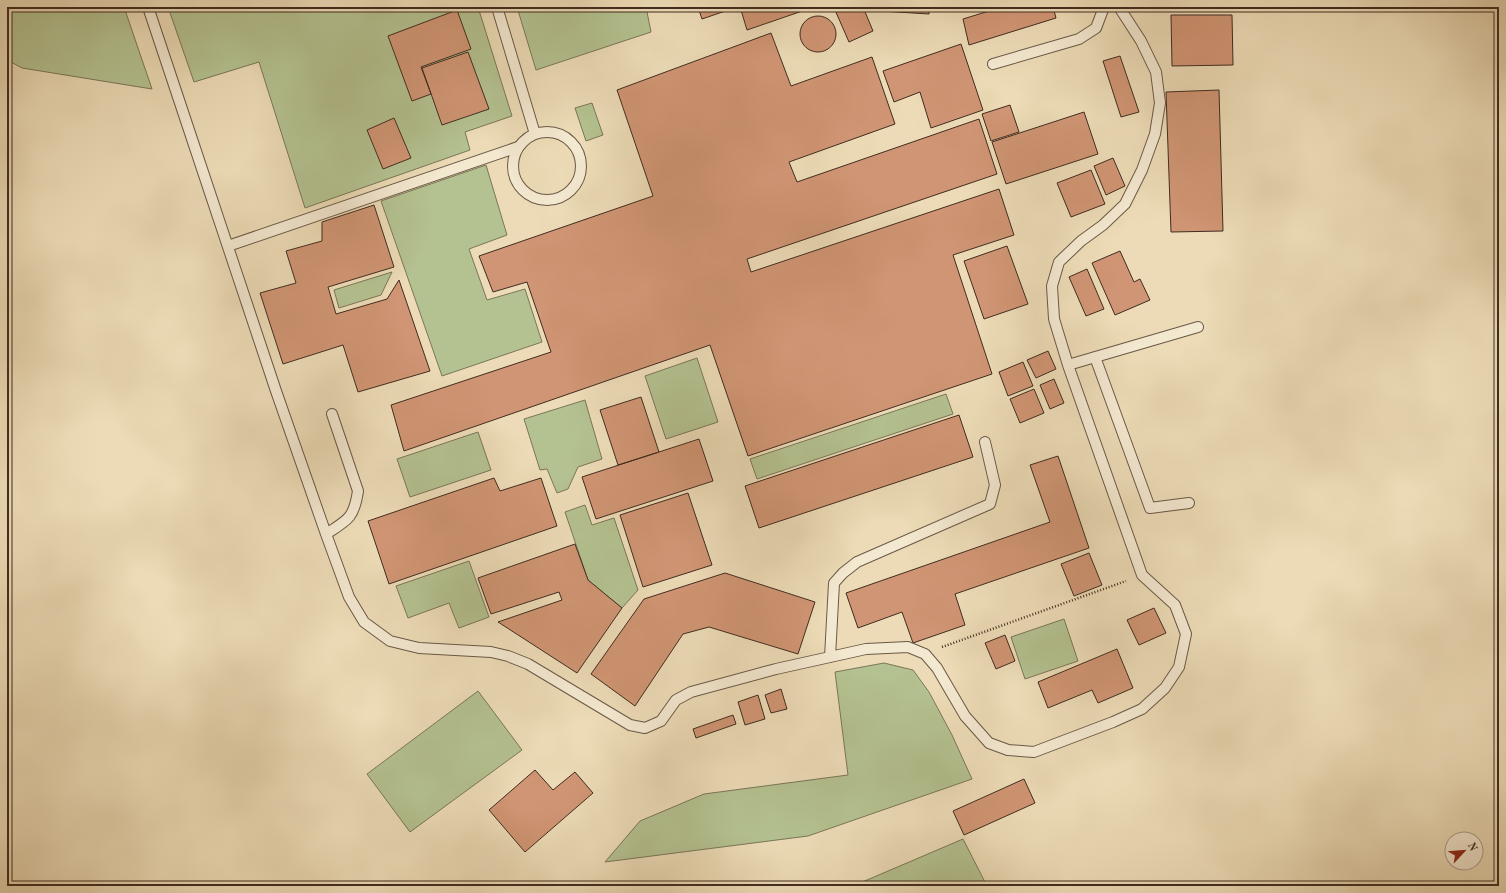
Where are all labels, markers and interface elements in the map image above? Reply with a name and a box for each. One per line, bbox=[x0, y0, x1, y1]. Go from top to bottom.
north arrow bbox=[1444, 831, 1484, 871]
text: N bbox=[1465, 841, 1479, 854]

